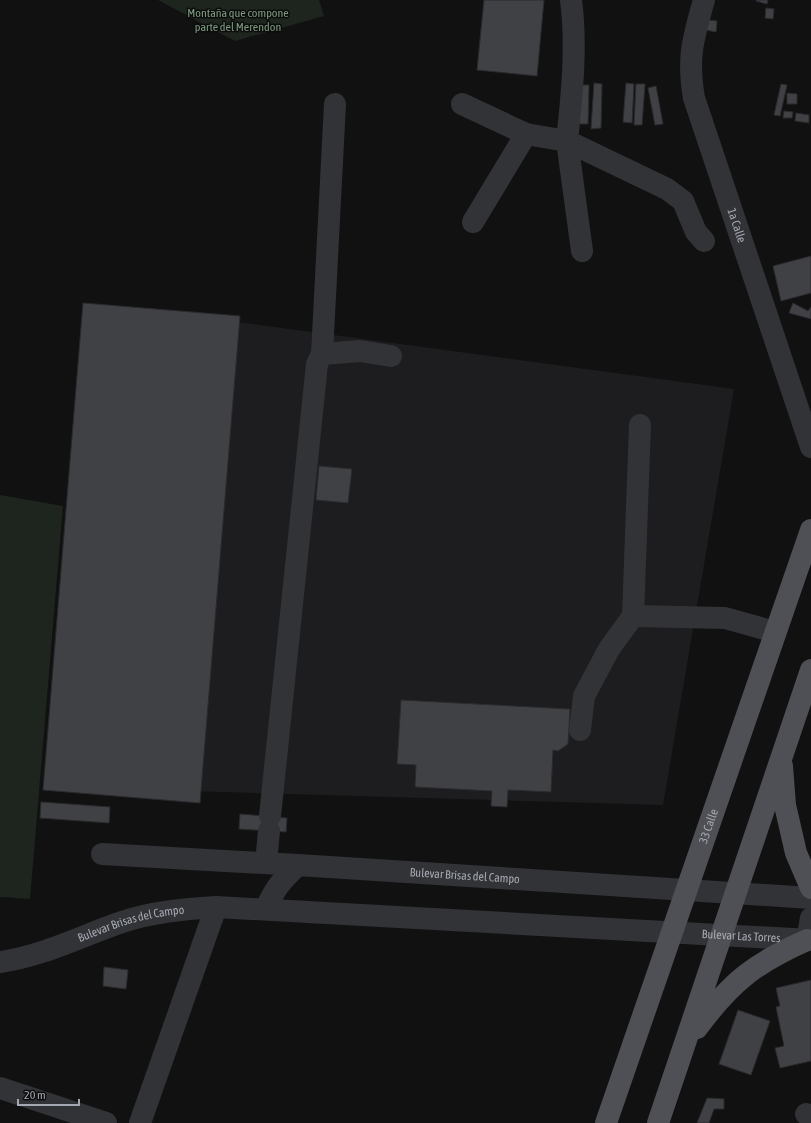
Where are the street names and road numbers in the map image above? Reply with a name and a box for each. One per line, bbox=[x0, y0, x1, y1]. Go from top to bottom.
street label: 1a Calle bbox=[724, 206, 749, 244]
street label: 33 Calle bbox=[696, 807, 721, 845]
street label: Bulevar Brisas del Campo bbox=[409, 865, 521, 886]
street label: Bulevar Brisas del Campo bbox=[76, 903, 185, 945]
street label: Bulevar Las Torres bbox=[701, 927, 781, 945]

